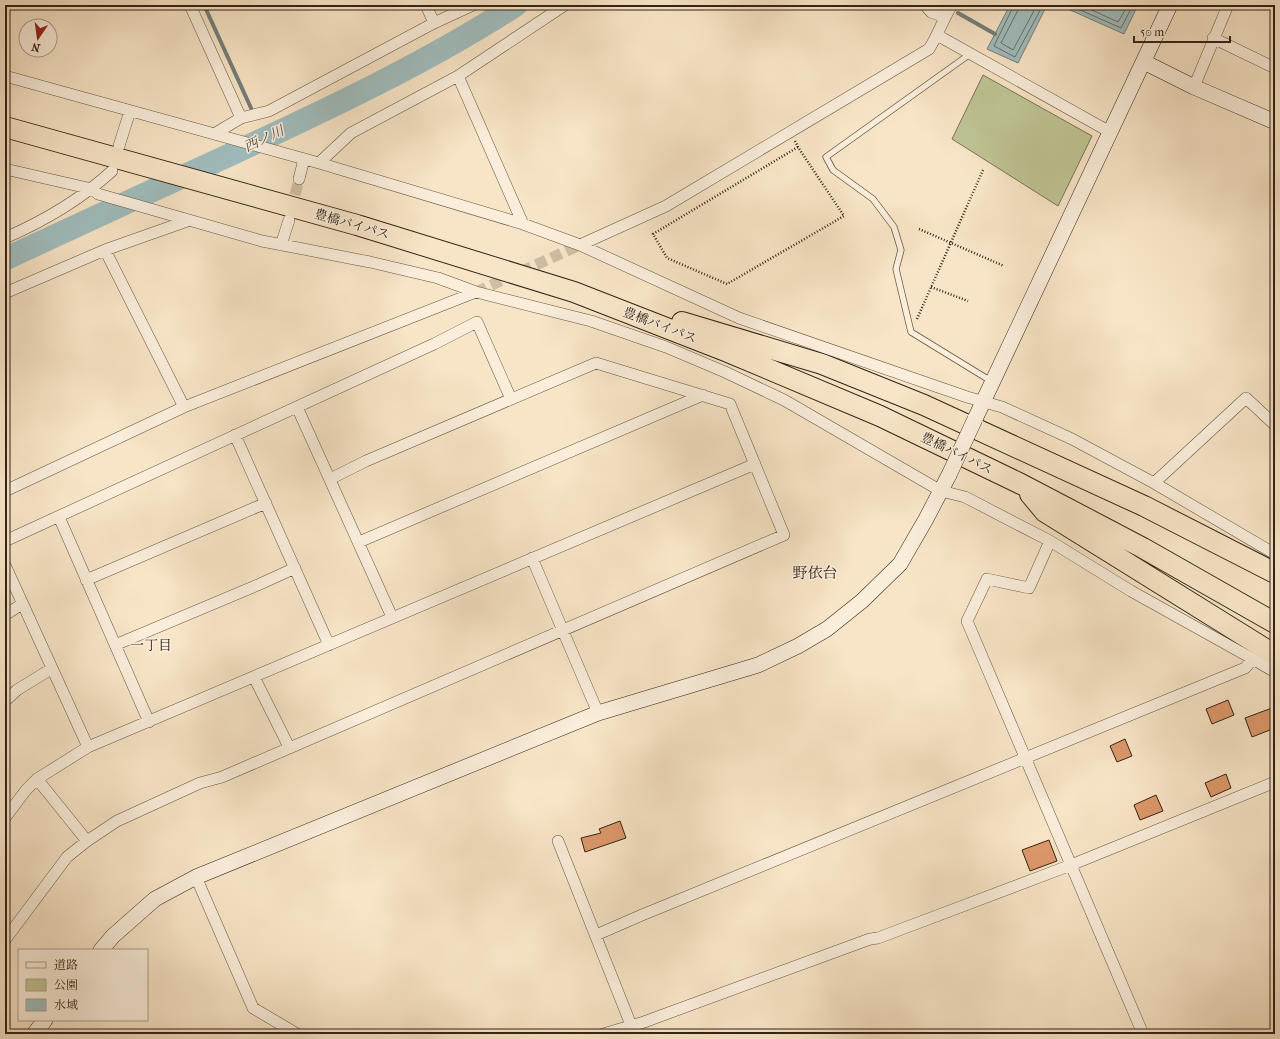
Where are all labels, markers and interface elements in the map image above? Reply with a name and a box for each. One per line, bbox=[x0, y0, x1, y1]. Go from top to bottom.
north arrow bbox=[18, 18, 58, 58]
scale bar bbox=[1134, 18, 1230, 44]
text: 50 m bbox=[1140, 25, 1164, 39]
text: N bbox=[30, 40, 41, 55]
water label: 西ノ川 bbox=[241, 122, 288, 156]
street label: 豊橋バイパス bbox=[313, 206, 391, 242]
street label: 豊橋バイパス bbox=[621, 304, 699, 346]
street label: 豊橋バイパス bbox=[919, 429, 995, 477]
district label: 野依台 bbox=[792, 564, 838, 582]
district label: 一丁目 bbox=[130, 637, 172, 654]
legend bbox=[18, 949, 148, 1021]
text: 道路 bbox=[54, 958, 78, 972]
text: 公園 bbox=[54, 978, 78, 992]
text: 水域 bbox=[54, 998, 78, 1012]

